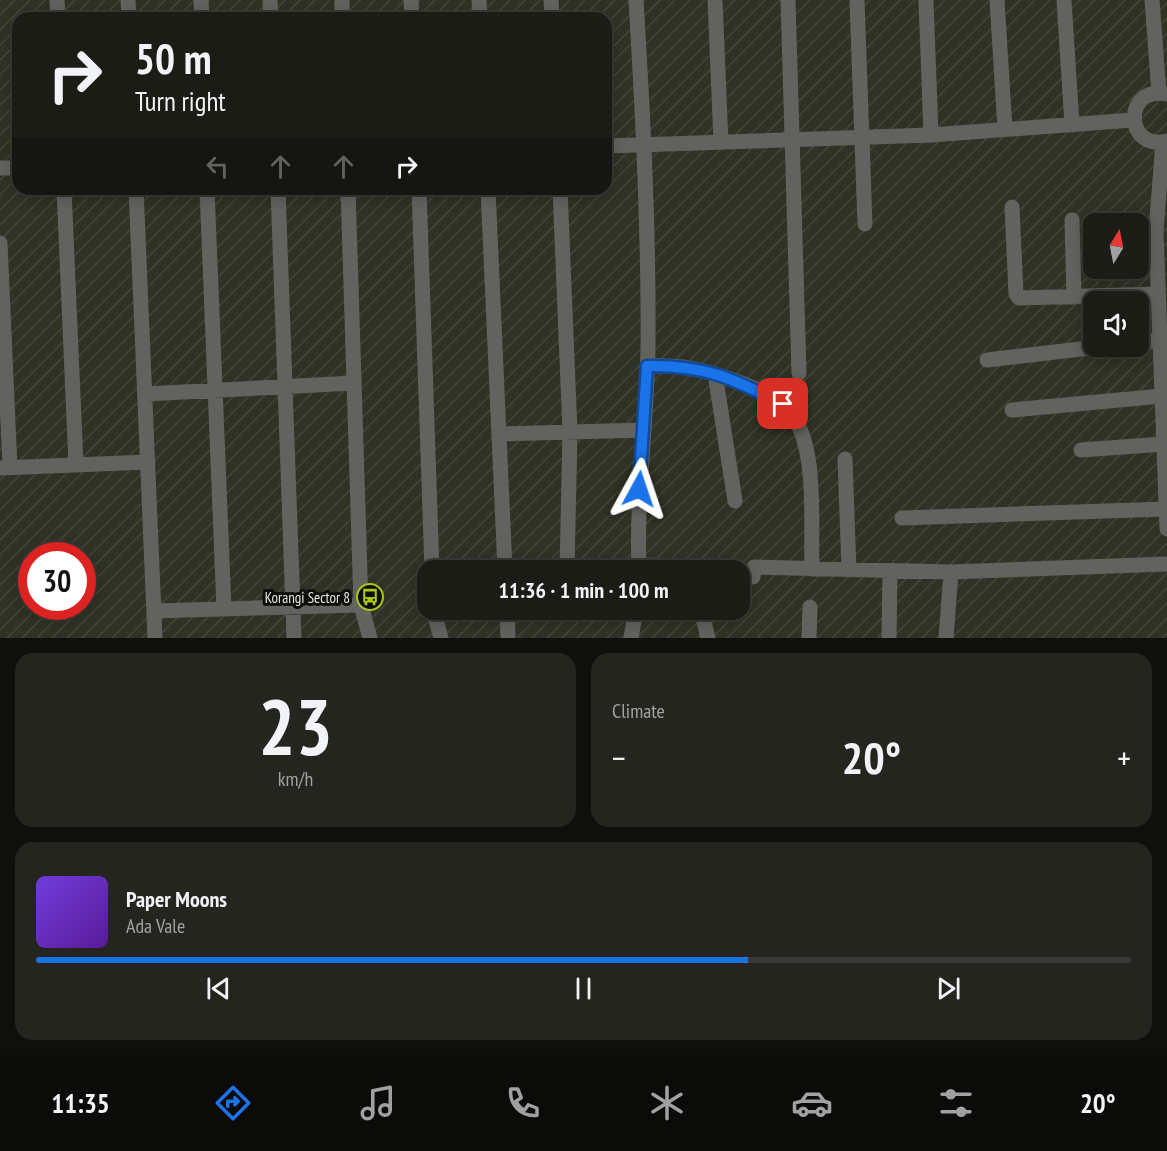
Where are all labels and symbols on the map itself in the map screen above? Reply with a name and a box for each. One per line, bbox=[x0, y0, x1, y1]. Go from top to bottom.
north arrow bbox=[1083, 213, 1149, 279]
pin bbox=[757, 378, 808, 429]
position arrow bbox=[607, 457, 671, 521]
speed limit sign: 30 bbox=[18, 542, 96, 620]
bus stop icon: Korangi Sector 8 bbox=[355, 582, 385, 612]
place label: Korangi Sector 8 bbox=[265, 588, 350, 607]

